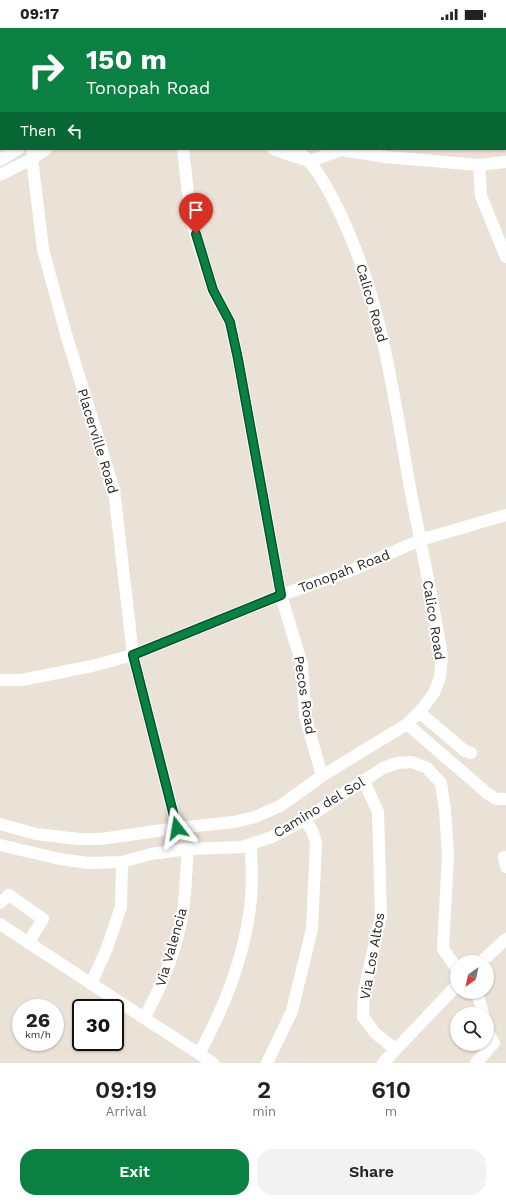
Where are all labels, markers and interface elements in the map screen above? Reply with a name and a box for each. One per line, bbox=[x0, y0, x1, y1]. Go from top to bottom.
text: 09:17 bbox=[20, 5, 59, 23]
text: 150 m bbox=[86, 43, 167, 76]
icon: right bbox=[20, 44, 72, 96]
text: Tonopah Road bbox=[86, 77, 210, 98]
icon: left bbox=[64, 120, 86, 142]
text: Then bbox=[20, 122, 56, 140]
pin bbox=[179, 193, 213, 234]
icon: arrive bbox=[185, 199, 207, 221]
street label: Calico Road bbox=[353, 262, 391, 344]
street label: Placerville Road bbox=[74, 387, 122, 495]
street label: Tonopah Road bbox=[296, 546, 392, 596]
street label: Calico Road bbox=[420, 579, 448, 661]
street label: Pecos Road bbox=[291, 655, 319, 735]
street label: Camino del Sol bbox=[271, 773, 368, 841]
position arrow bbox=[156, 807, 198, 849]
street label: Via Valencia bbox=[152, 906, 190, 988]
street label: Via Los Altos bbox=[356, 911, 388, 1001]
north arrow bbox=[450, 955, 494, 999]
map controls bbox=[450, 955, 494, 1051]
speed limit sign: 30 bbox=[72, 999, 124, 1051]
button: search bbox=[450, 1007, 494, 1051]
text: 26 bbox=[26, 1008, 50, 1032]
text: km/h bbox=[25, 1029, 51, 1040]
text: 09:19 bbox=[95, 1076, 157, 1104]
text: 2 bbox=[257, 1076, 271, 1104]
text: 610 bbox=[371, 1076, 411, 1104]
text: Arrival bbox=[106, 1104, 146, 1119]
text: min bbox=[252, 1104, 276, 1119]
text: m bbox=[385, 1104, 397, 1119]
button: Exit bbox=[20, 1149, 249, 1195]
button: Share bbox=[257, 1149, 486, 1195]

